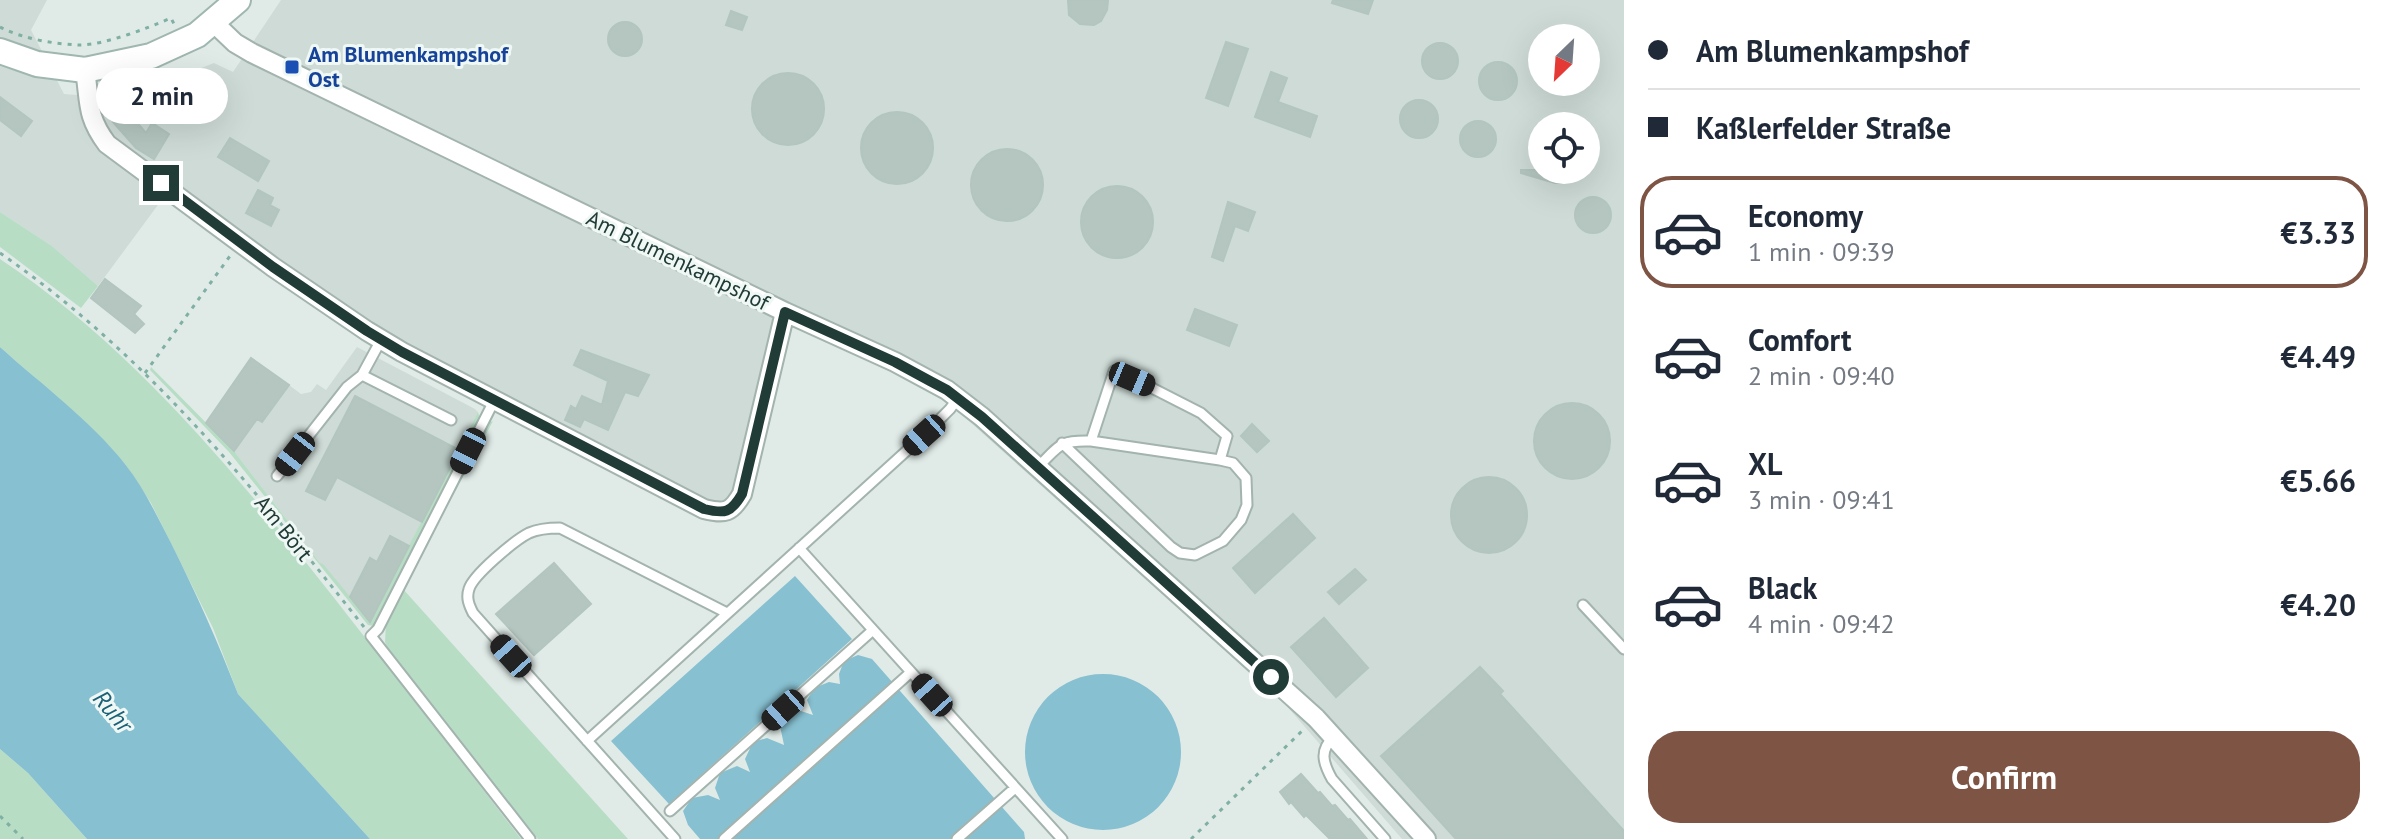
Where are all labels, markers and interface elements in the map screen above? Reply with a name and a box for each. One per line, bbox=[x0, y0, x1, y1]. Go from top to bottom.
north arrow bbox=[1528, 24, 1600, 96]
map controls bbox=[1528, 24, 1600, 184]
text: Am Blumenkampshof bbox=[1696, 31, 1969, 70]
place label: Am Blumenkampshof Ost bbox=[308, 40, 510, 93]
marker: Am Blumenkampshof Ost bbox=[283, 58, 301, 76]
callout: 2 min bbox=[95, 67, 227, 123]
text: 2 min bbox=[130, 79, 194, 112]
text: Kaßlerfelder Straße bbox=[1696, 108, 1951, 147]
button: locate bbox=[1528, 112, 1600, 184]
route end bbox=[143, 165, 179, 201]
icon: car bbox=[1652, 196, 1724, 268]
text: Economy bbox=[1748, 196, 1863, 235]
street label: Am Blumenkampshof bbox=[582, 204, 775, 317]
text: €3.33 bbox=[2281, 213, 2356, 252]
text: 1 min · 09:39 bbox=[1748, 235, 1895, 268]
icon: car bbox=[1652, 320, 1724, 392]
text: Comfort bbox=[1748, 320, 1851, 359]
text: €4.49 bbox=[2281, 337, 2356, 376]
car bbox=[1105, 359, 1159, 399]
text: 2 min · 09:40 bbox=[1748, 359, 1895, 392]
car bbox=[898, 410, 950, 460]
car bbox=[446, 424, 490, 478]
car bbox=[271, 428, 319, 480]
icon: car bbox=[1652, 444, 1724, 516]
text: XL bbox=[1748, 444, 1782, 483]
text: €5.66 bbox=[2281, 461, 2356, 500]
text: 3 min · 09:41 bbox=[1748, 483, 1895, 516]
street label: Am Bört bbox=[249, 489, 319, 567]
icon: car bbox=[1652, 568, 1724, 640]
text: Black bbox=[1748, 568, 1817, 607]
text: €4.20 bbox=[2281, 585, 2356, 624]
text: 4 min · 09:42 bbox=[1748, 607, 1895, 640]
car bbox=[486, 630, 536, 682]
route start bbox=[1253, 659, 1289, 695]
car bbox=[907, 669, 957, 721]
water label: Ruhr bbox=[86, 683, 141, 740]
car bbox=[757, 685, 809, 735]
button: Confirm bbox=[1648, 731, 2360, 823]

